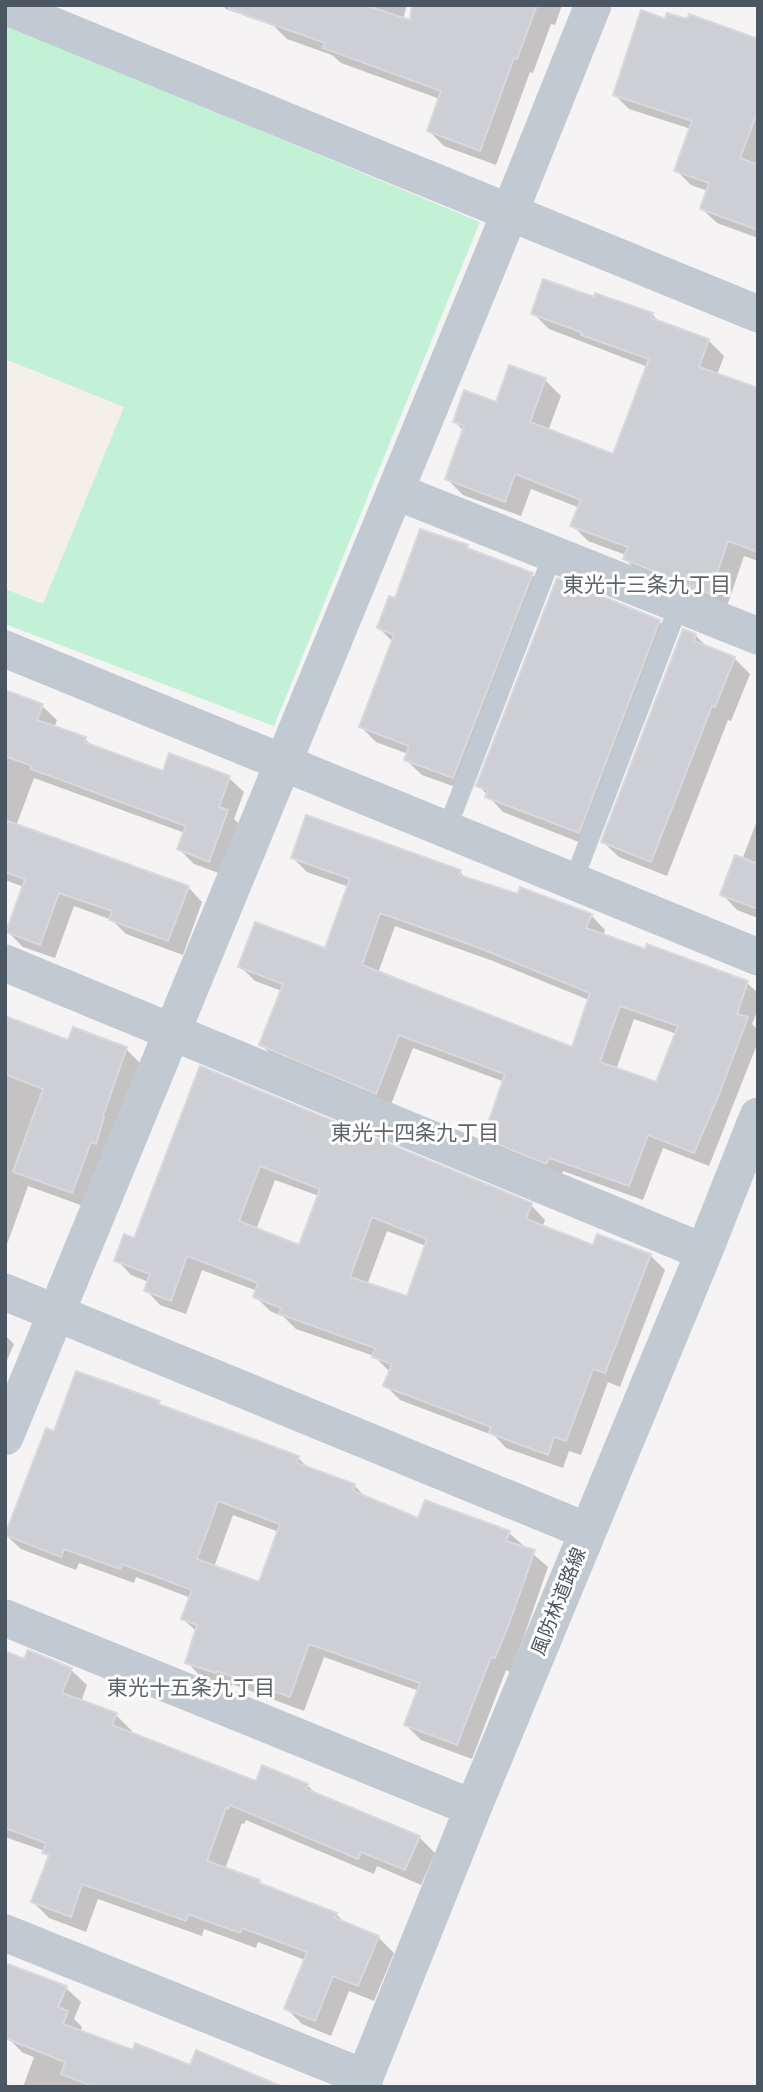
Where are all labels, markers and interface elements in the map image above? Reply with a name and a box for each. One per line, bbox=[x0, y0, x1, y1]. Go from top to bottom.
district label: 東光十三条九丁目 bbox=[563, 571, 731, 596]
district label: 東光十四条九丁目 bbox=[331, 1119, 499, 1144]
street label: 風防林道路線 bbox=[526, 1544, 590, 1658]
district label: 東光十五条九丁目 bbox=[107, 1674, 275, 1699]

